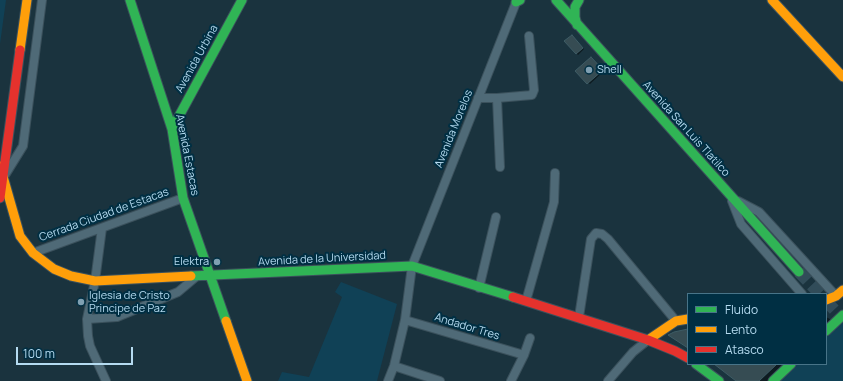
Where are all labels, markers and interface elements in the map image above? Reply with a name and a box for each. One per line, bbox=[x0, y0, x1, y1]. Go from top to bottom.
street label: Avenida Urbina bbox=[173, 23, 221, 95]
place label: Shell bbox=[597, 63, 622, 77]
marker: Shell bbox=[584, 65, 594, 75]
street label: Avenida San Luis Tlatilco bbox=[640, 79, 732, 179]
street label: Avenida Morelos bbox=[432, 88, 476, 170]
street label: Avenida Estacas bbox=[173, 113, 201, 197]
street label: Cerrada Ciudad de Estacas bbox=[37, 185, 171, 245]
street label: Avenida de la Universidad bbox=[258, 249, 386, 269]
place label: Elektra bbox=[174, 255, 209, 269]
marker: Elektra bbox=[212, 257, 222, 267]
place label: Iglesia de Cristo Principe de Paz bbox=[89, 289, 170, 315]
legend bbox=[687, 293, 827, 365]
marker: Iglesia de Cristo Principe de Paz bbox=[76, 297, 86, 307]
text: Fluido bbox=[725, 301, 758, 318]
street label: Andador Tres bbox=[433, 311, 501, 343]
text: Lento bbox=[725, 321, 757, 338]
scale bar bbox=[18, 339, 135, 365]
text: Atasco bbox=[725, 341, 764, 358]
text: 100 m bbox=[23, 345, 55, 362]

